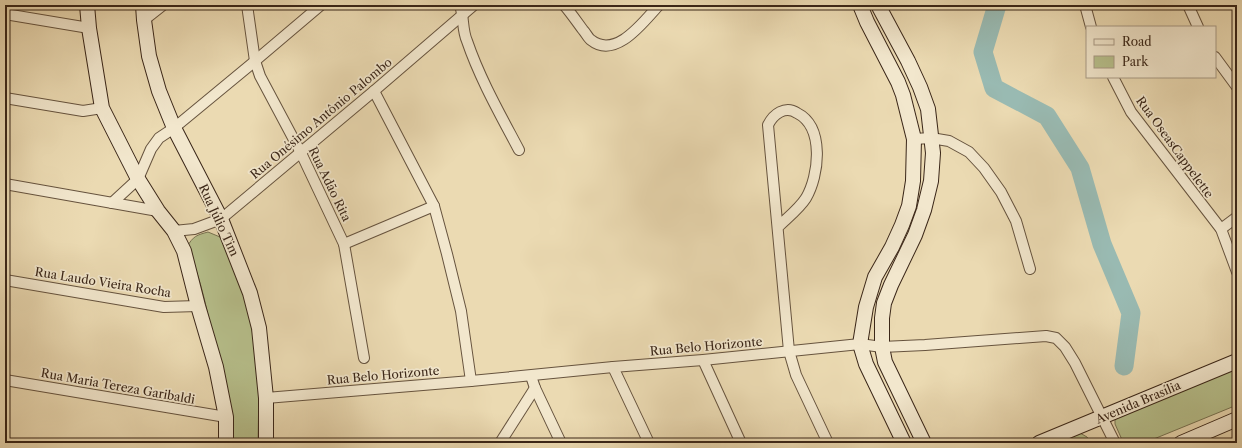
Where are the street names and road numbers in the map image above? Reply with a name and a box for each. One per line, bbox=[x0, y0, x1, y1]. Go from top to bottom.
street label: Rua Onésimo Antônio Palombo bbox=[247, 54, 395, 182]
street label: Rua OseasCappelette bbox=[1133, 93, 1217, 201]
street label: Rua Adão Rita bbox=[306, 144, 355, 224]
street label: Rua Júlio Tim bbox=[196, 181, 242, 259]
street label: Rua Laudo Vieira Rocha bbox=[34, 264, 173, 300]
street label: Rua Belo Horizonte bbox=[649, 334, 763, 358]
street label: Rua Belo Horizonte bbox=[326, 363, 440, 387]
street label: Rua Maria Tereza Garibaldi bbox=[40, 365, 197, 407]
street label: Avenida Brasília bbox=[1092, 377, 1183, 427]

